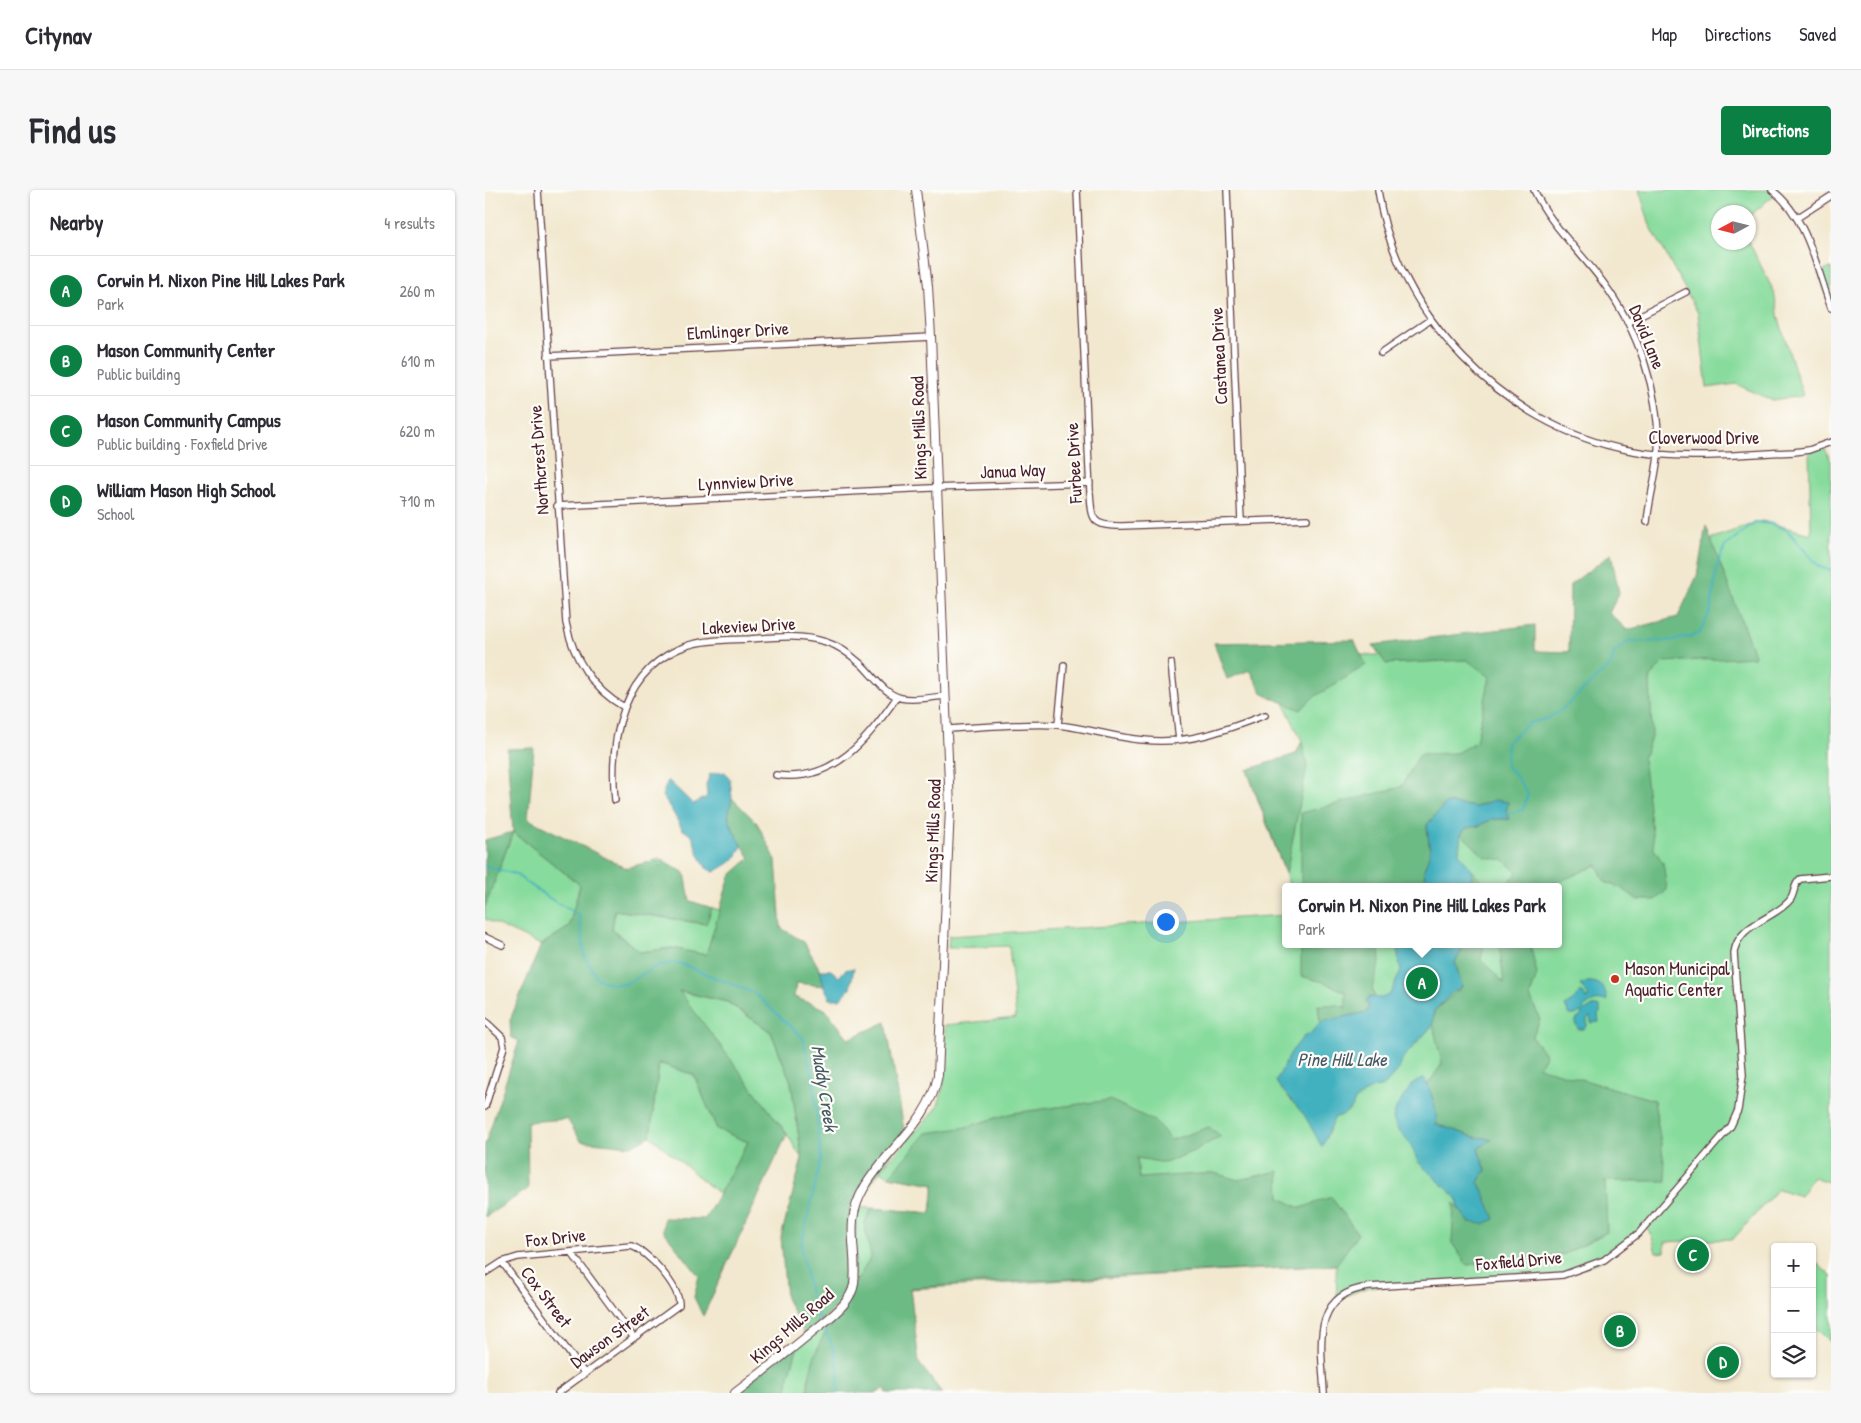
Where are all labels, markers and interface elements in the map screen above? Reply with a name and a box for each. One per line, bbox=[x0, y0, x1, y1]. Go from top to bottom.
text: Citynav bbox=[25, 19, 92, 51]
text: Map bbox=[1652, 22, 1677, 47]
text: Directions bbox=[1705, 22, 1771, 47]
text: Saved bbox=[1799, 22, 1836, 47]
button: Directions bbox=[1721, 106, 1831, 155]
text: Find us bbox=[30, 107, 116, 154]
north arrow bbox=[1711, 205, 1756, 250]
text: Nearby bbox=[50, 208, 103, 237]
text: 4 results bbox=[384, 212, 435, 234]
text: Corwin M. Nixon Pine Hill Lakes Park bbox=[97, 267, 345, 293]
text: A bbox=[62, 280, 70, 302]
text: 260 m bbox=[399, 280, 435, 302]
text: Park bbox=[97, 293, 124, 315]
street label: David Lane bbox=[1623, 301, 1672, 373]
street label: Castanea Drive bbox=[1203, 307, 1234, 405]
street label: Elmlinger Drive bbox=[686, 315, 790, 346]
text: Mason Community Center bbox=[97, 337, 275, 363]
text: B bbox=[62, 350, 70, 372]
text: 610 m bbox=[401, 350, 435, 372]
text: Public building bbox=[97, 363, 180, 385]
street label: Kings Mills Road bbox=[904, 376, 933, 480]
street label: Northcrest Drive bbox=[522, 404, 555, 516]
text: Mason Community Campus bbox=[97, 407, 281, 433]
text: C bbox=[62, 420, 70, 442]
text: 620 m bbox=[399, 420, 435, 442]
street label: Furbee Drive bbox=[1059, 422, 1088, 505]
street label: Cloverwood Drive bbox=[1648, 425, 1760, 450]
text: Public building · Foxfield Drive bbox=[97, 433, 268, 455]
street label: Janua Way bbox=[980, 457, 1047, 484]
street label: Lynnview Drive bbox=[698, 467, 794, 496]
text: William Mason High School bbox=[97, 477, 275, 503]
text: D bbox=[62, 490, 70, 512]
text: 710 m bbox=[400, 490, 435, 512]
text: School bbox=[97, 503, 134, 525]
street label: Lakeview Drive bbox=[702, 611, 796, 640]
street label: Kings Mills Road bbox=[918, 779, 947, 883]
popup bbox=[1282, 883, 1562, 948]
text: Corwin M. Nixon Pine Hill Lakes Park bbox=[1298, 892, 1546, 918]
your location bbox=[1153, 909, 1179, 935]
text: Park bbox=[1298, 918, 1325, 940]
place label: Mason Municipal Aquatic Center bbox=[1625, 956, 1730, 1002]
pin: A bbox=[1406, 964, 1438, 1002]
marker: Mason Municipal Aquatic Center bbox=[1609, 973, 1621, 985]
water label: Muddy Creek bbox=[805, 1043, 845, 1135]
water label: Pine Hill Lake bbox=[1297, 1046, 1388, 1072]
street label: Fox Drive bbox=[524, 1222, 587, 1253]
pin: C bbox=[1677, 1236, 1709, 1274]
map controls bbox=[1771, 1243, 1816, 1378]
button: + bbox=[1771, 1243, 1816, 1288]
street label: Foxfield Drive bbox=[1474, 1244, 1563, 1277]
street label: Cox Street bbox=[515, 1261, 578, 1333]
street label: Kings Mills Road bbox=[744, 1282, 839, 1369]
button: − bbox=[1771, 1288, 1816, 1333]
street label: Dawson Street bbox=[565, 1299, 655, 1374]
pin: B bbox=[1604, 1312, 1636, 1350]
button: layers bbox=[1771, 1333, 1816, 1378]
pin: D bbox=[1707, 1343, 1739, 1381]

